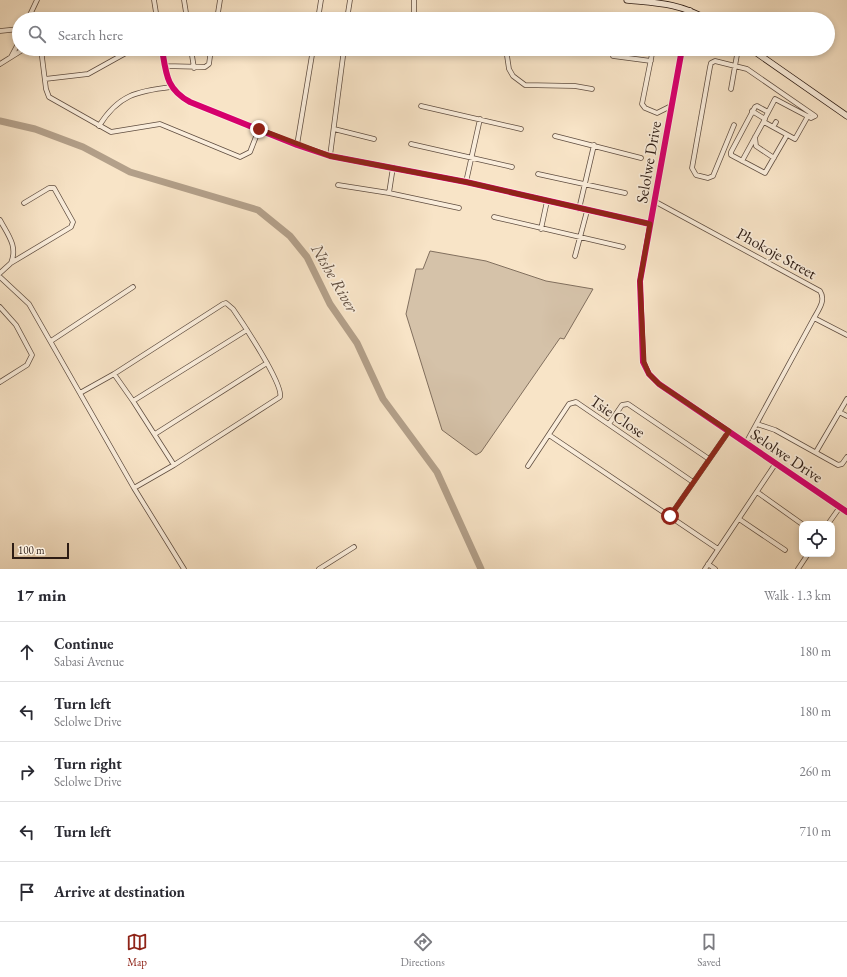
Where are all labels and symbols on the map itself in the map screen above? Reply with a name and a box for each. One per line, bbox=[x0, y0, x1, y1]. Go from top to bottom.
street label: Selolwe Drive bbox=[631, 119, 666, 205]
route end bbox=[250, 120, 268, 138]
street label: Phokoje Street bbox=[733, 223, 821, 284]
water label: Ntshe River bbox=[306, 239, 364, 318]
street label: Tsie Close bbox=[586, 390, 649, 443]
street label: Selolwe Drive bbox=[746, 423, 827, 487]
route start bbox=[661, 507, 679, 525]
scale bar bbox=[12, 541, 69, 560]

